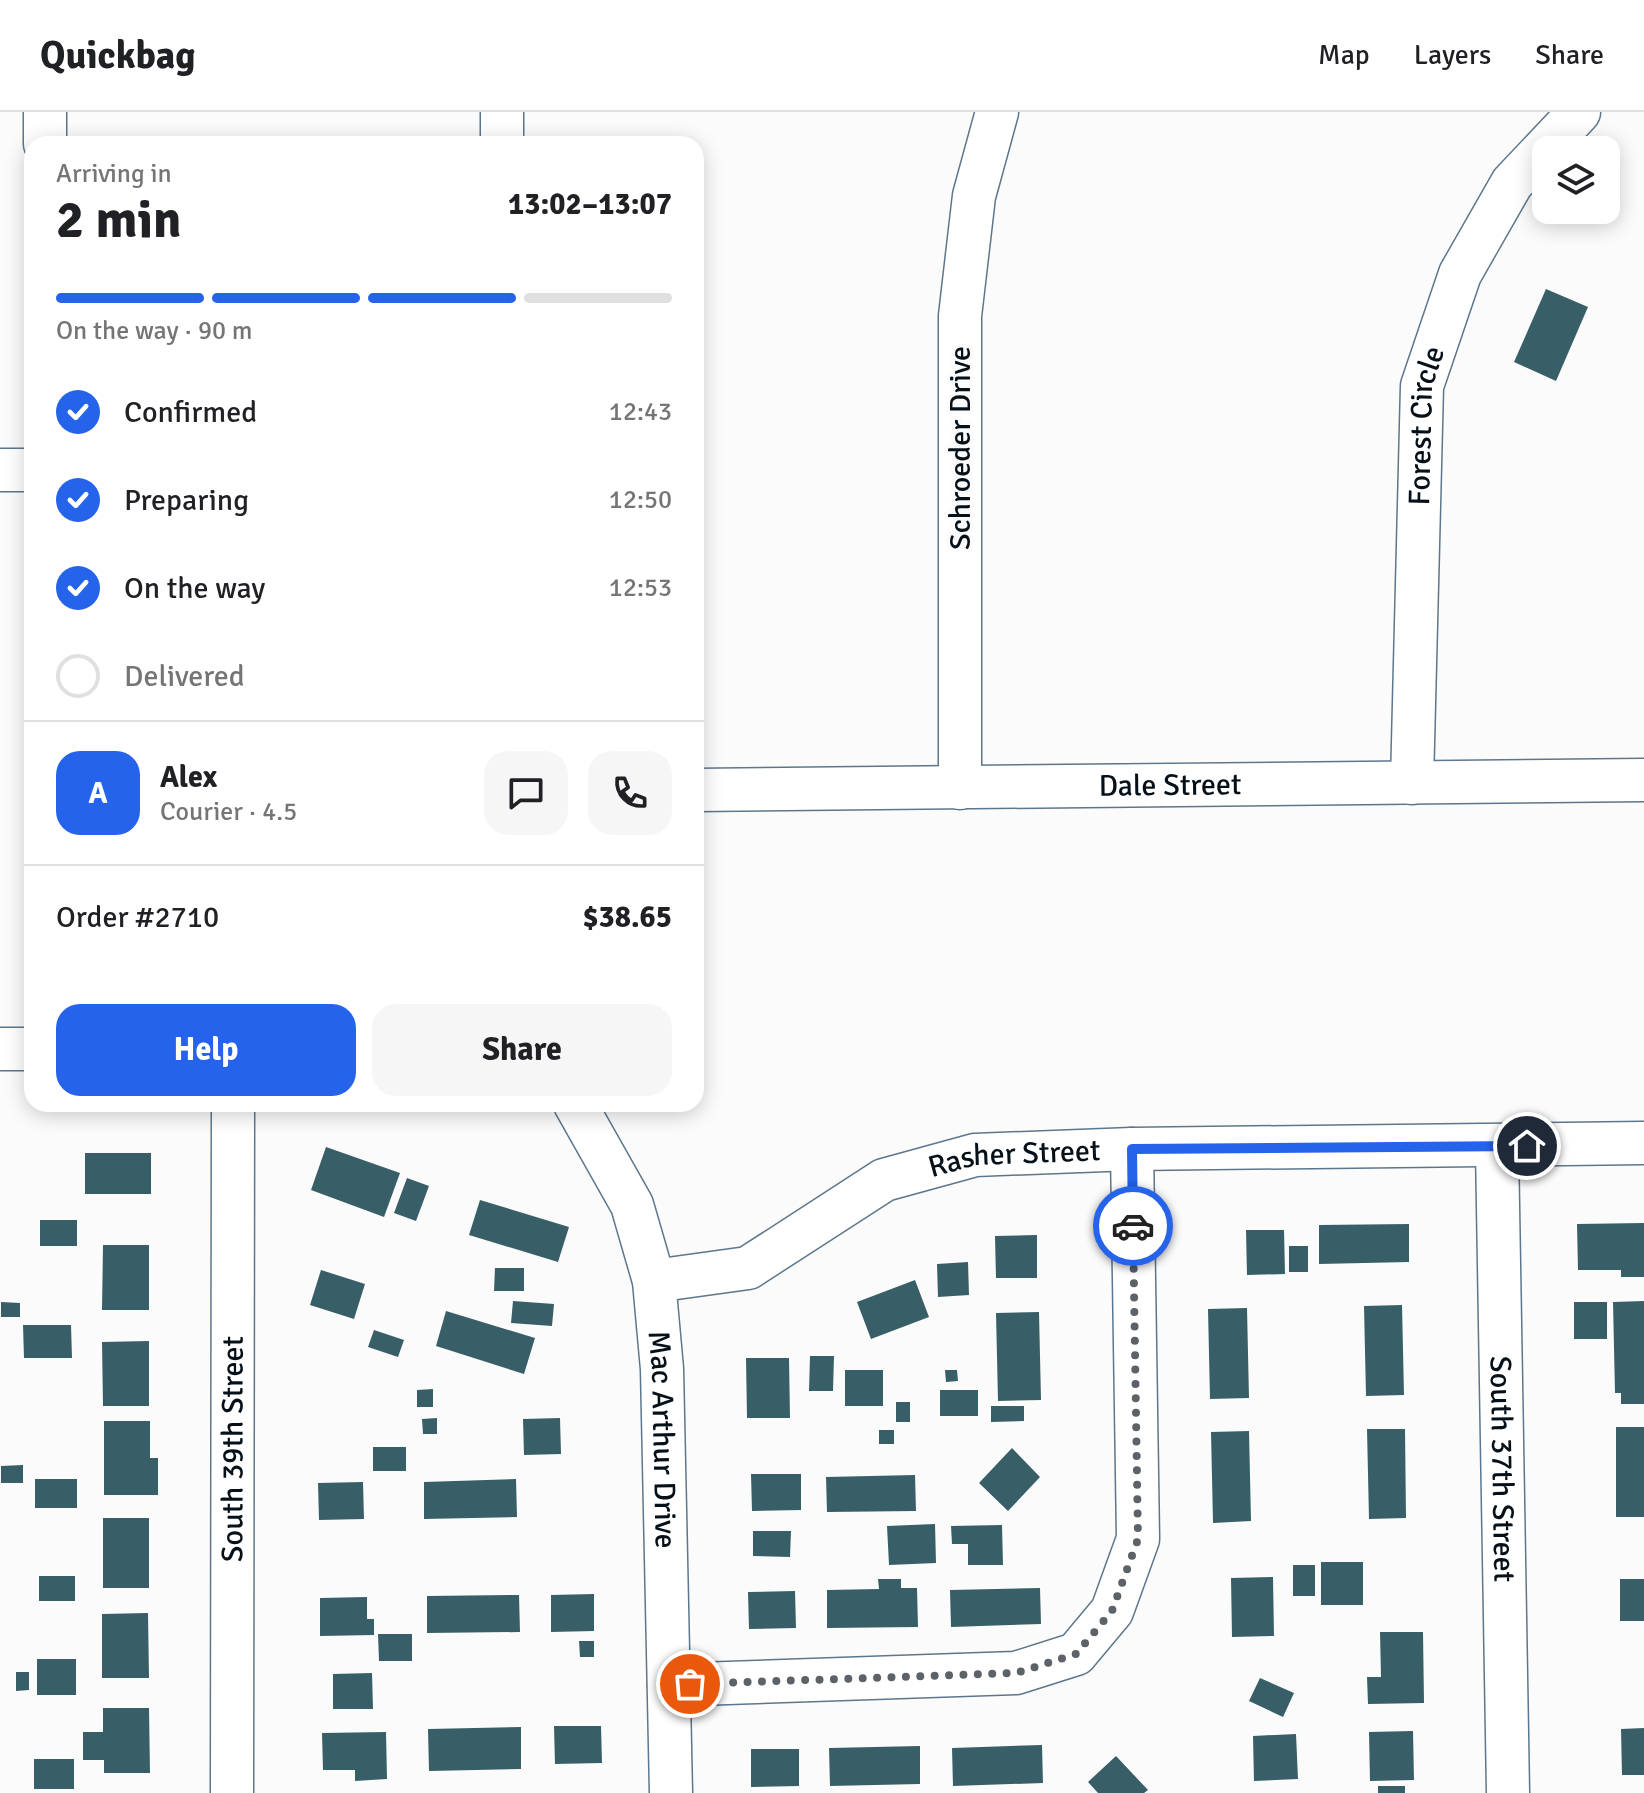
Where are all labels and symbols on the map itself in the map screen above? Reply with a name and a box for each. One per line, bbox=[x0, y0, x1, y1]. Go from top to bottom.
street label: Forest Circle bbox=[1401, 341, 1453, 506]
street label: Schroeder Drive bbox=[942, 346, 979, 550]
street label: Dale Street bbox=[1098, 766, 1242, 805]
pin bbox=[1493, 1112, 1561, 1180]
street label: Rasher Street bbox=[924, 1132, 1101, 1186]
courier bbox=[1093, 1186, 1173, 1266]
street label: Mac Arthur Drive bbox=[640, 1329, 684, 1549]
street label: South 39th Street bbox=[214, 1336, 252, 1562]
street label: South 37th Street bbox=[1482, 1356, 1522, 1582]
pin bbox=[656, 1650, 724, 1718]

